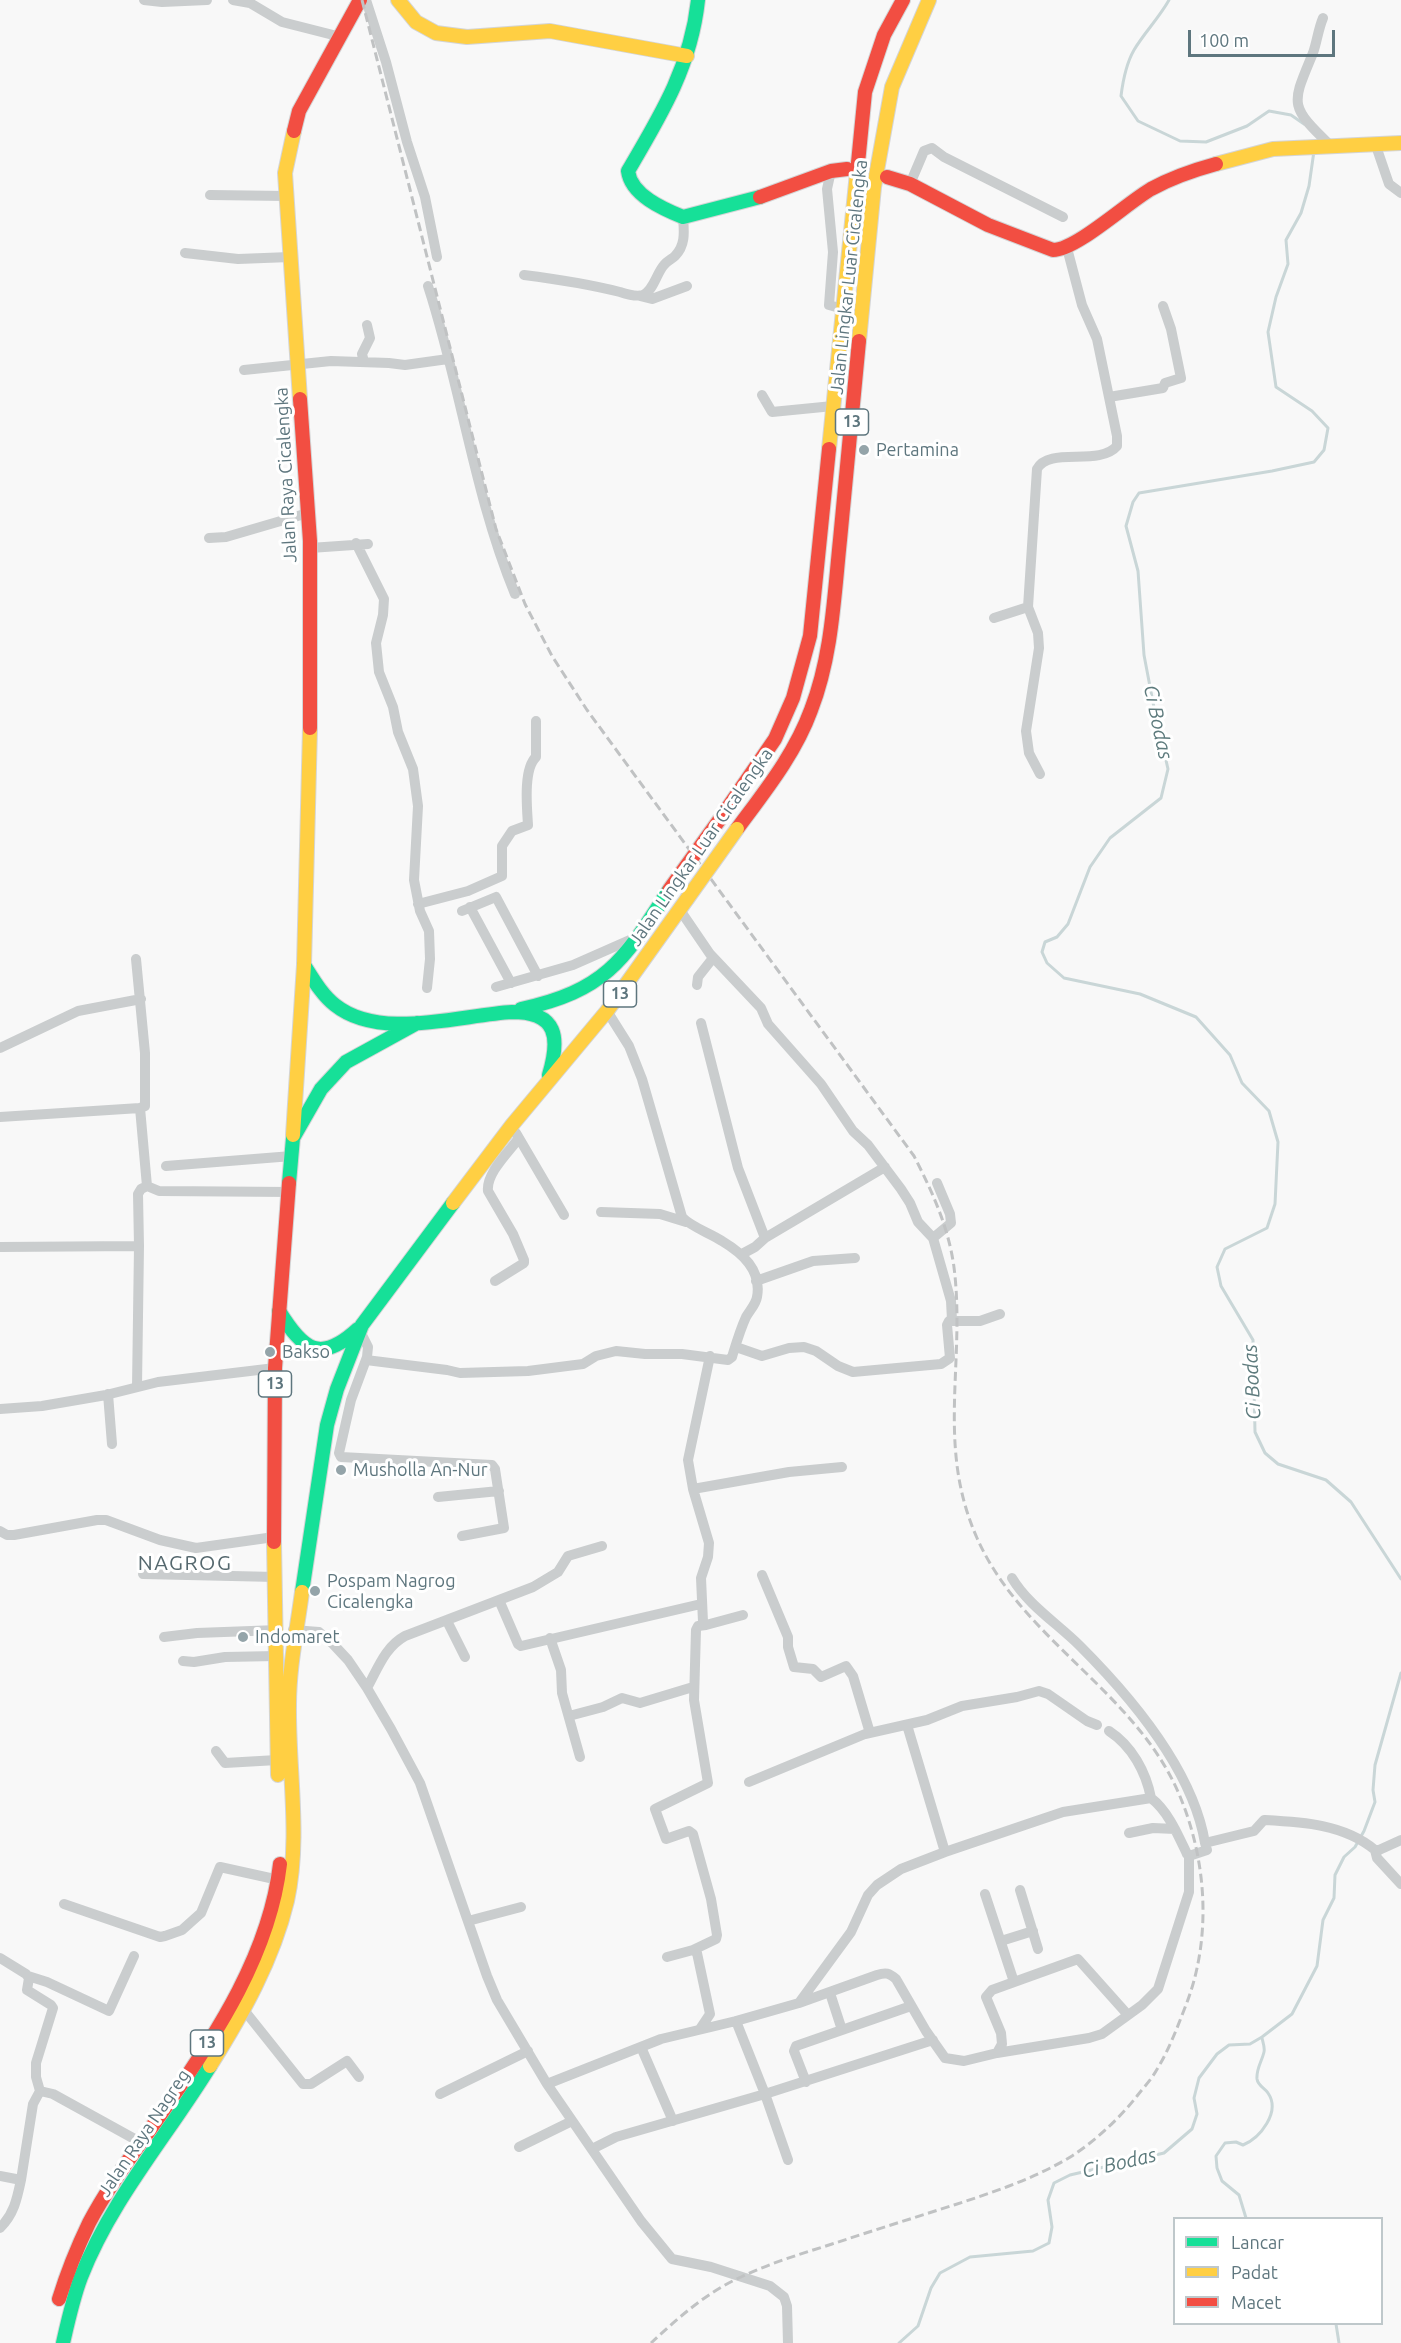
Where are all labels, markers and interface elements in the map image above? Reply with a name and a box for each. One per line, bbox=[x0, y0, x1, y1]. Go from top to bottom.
scale bar bbox=[1191, 18, 1338, 56]
text: 100 m bbox=[1199, 30, 1249, 50]
street label: Jalan Lingkar Luar Cicalengka bbox=[826, 158, 872, 396]
street label: Jalan Raya Cicalengka bbox=[271, 387, 301, 563]
road number: 13 bbox=[836, 409, 868, 435]
place label: Pertamina bbox=[876, 439, 959, 461]
marker: Pertamina bbox=[857, 443, 871, 457]
water label: Ci Bodas bbox=[1138, 683, 1178, 761]
street label: Jalan Lingkar Luar Cicalengka bbox=[624, 744, 778, 950]
road number: 13 bbox=[604, 981, 636, 1007]
place label: Bakso bbox=[282, 1341, 330, 1363]
water label: Ci Bodas bbox=[1238, 1344, 1266, 1420]
marker: Bakso bbox=[263, 1345, 277, 1359]
road number: 13 bbox=[258, 1371, 292, 1397]
place label: Musholla An-Nur bbox=[353, 1459, 488, 1481]
marker: Musholla An-Nur bbox=[334, 1463, 348, 1477]
district label: NAGROG bbox=[138, 1550, 232, 1576]
place label: Pospam Nagrog Cicalengka bbox=[327, 1570, 455, 1612]
marker: Pospam Nagrog Cicalengka bbox=[308, 1584, 322, 1598]
place label: Indomaret bbox=[255, 1626, 340, 1648]
marker: Indomaret bbox=[236, 1630, 250, 1644]
road number: 13 bbox=[190, 2030, 224, 2056]
street label: Jalan Raya Nagreg bbox=[94, 2065, 194, 2201]
water label: Ci Bodas bbox=[1079, 2143, 1159, 2183]
legend bbox=[1173, 2217, 1383, 2325]
text: Lancar bbox=[1231, 2232, 1284, 2252]
text: Padat bbox=[1231, 2262, 1278, 2282]
text: Macet bbox=[1231, 2292, 1281, 2312]

